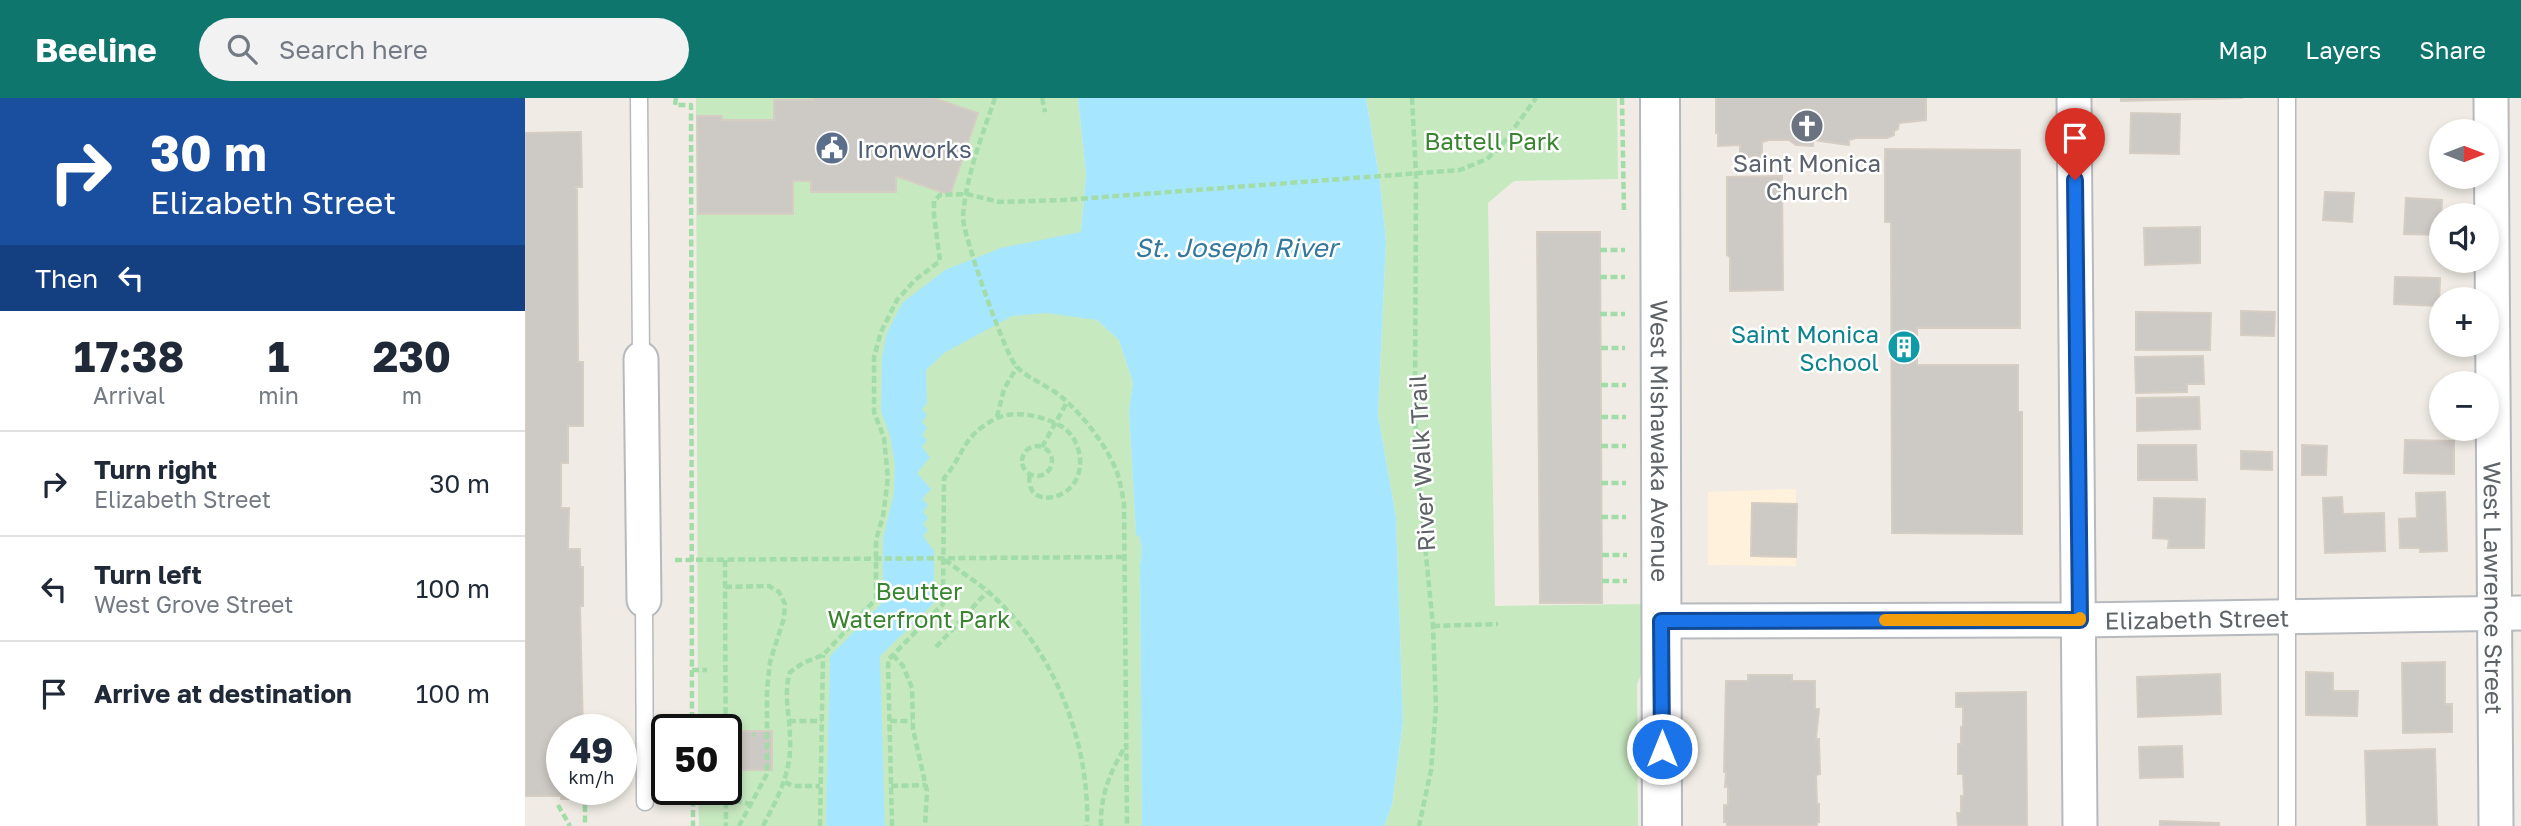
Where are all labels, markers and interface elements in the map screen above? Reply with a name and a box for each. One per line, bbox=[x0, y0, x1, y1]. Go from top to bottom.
search box bbox=[199, 18, 689, 81]
text: Beeline bbox=[35, 30, 157, 69]
icon: search bbox=[223, 30, 261, 68]
text: Search here bbox=[279, 34, 428, 65]
text: Map bbox=[2218, 35, 2267, 64]
text: Layers bbox=[2305, 35, 2381, 64]
text: Share bbox=[2419, 35, 2486, 64]
church icon: Saint Monica Church bbox=[1788, 107, 1826, 145]
pin bbox=[2045, 108, 2105, 180]
icon: arrive bbox=[2056, 119, 2094, 157]
north arrow bbox=[2429, 119, 2499, 189]
map controls bbox=[2429, 119, 2499, 441]
text: 30 m bbox=[150, 123, 267, 182]
icon: right bbox=[35, 126, 126, 217]
park label: Battell Park bbox=[1424, 126, 1560, 155]
public building icon: Ironworks bbox=[813, 129, 851, 167]
place label: Ironworks bbox=[857, 134, 972, 163]
place label: Saint Monica Church bbox=[1733, 148, 1881, 205]
text: Elizabeth Street bbox=[150, 183, 396, 221]
button: sound bbox=[2429, 203, 2499, 273]
water label: St. Joseph River bbox=[1135, 232, 1341, 263]
icon: left bbox=[112, 259, 150, 297]
text: Then bbox=[35, 263, 98, 294]
button: + bbox=[2429, 287, 2499, 357]
street label: West Mishawaka Avenue bbox=[1646, 300, 1676, 582]
place label: Saint Monica School bbox=[1731, 319, 1879, 376]
building icon: Saint Monica School bbox=[1885, 328, 1923, 366]
text: 17:38 bbox=[74, 331, 184, 381]
text: 1 bbox=[268, 331, 289, 381]
text: 230 bbox=[373, 331, 451, 381]
button: − bbox=[2429, 371, 2499, 441]
street label: River Walk Trail bbox=[1402, 374, 1440, 552]
text: Arrival bbox=[93, 381, 165, 409]
text: min bbox=[258, 381, 299, 409]
text: m bbox=[402, 381, 422, 409]
text: Turn right bbox=[94, 454, 217, 485]
street label: West Lawrence Street bbox=[2479, 461, 2510, 715]
icon: right bbox=[35, 465, 73, 503]
text: 30 m bbox=[429, 468, 490, 499]
text: Elizabeth Street bbox=[94, 485, 271, 513]
text: Turn left bbox=[94, 559, 202, 590]
icon: left bbox=[35, 570, 73, 608]
text: 100 m bbox=[416, 573, 490, 604]
park label: Beutter Waterfront Park bbox=[827, 576, 1011, 633]
text: West Grove Street bbox=[94, 590, 294, 618]
street label: Elizabeth Street bbox=[2104, 602, 2290, 634]
icon: arrive bbox=[35, 675, 73, 713]
text: Arrive at destination bbox=[94, 678, 352, 709]
text: 100 m bbox=[416, 678, 490, 709]
position arrow bbox=[1625, 712, 1699, 786]
speed limit sign: 50 bbox=[651, 714, 742, 805]
text: 49 bbox=[569, 729, 614, 771]
text: km/h bbox=[569, 766, 614, 788]

